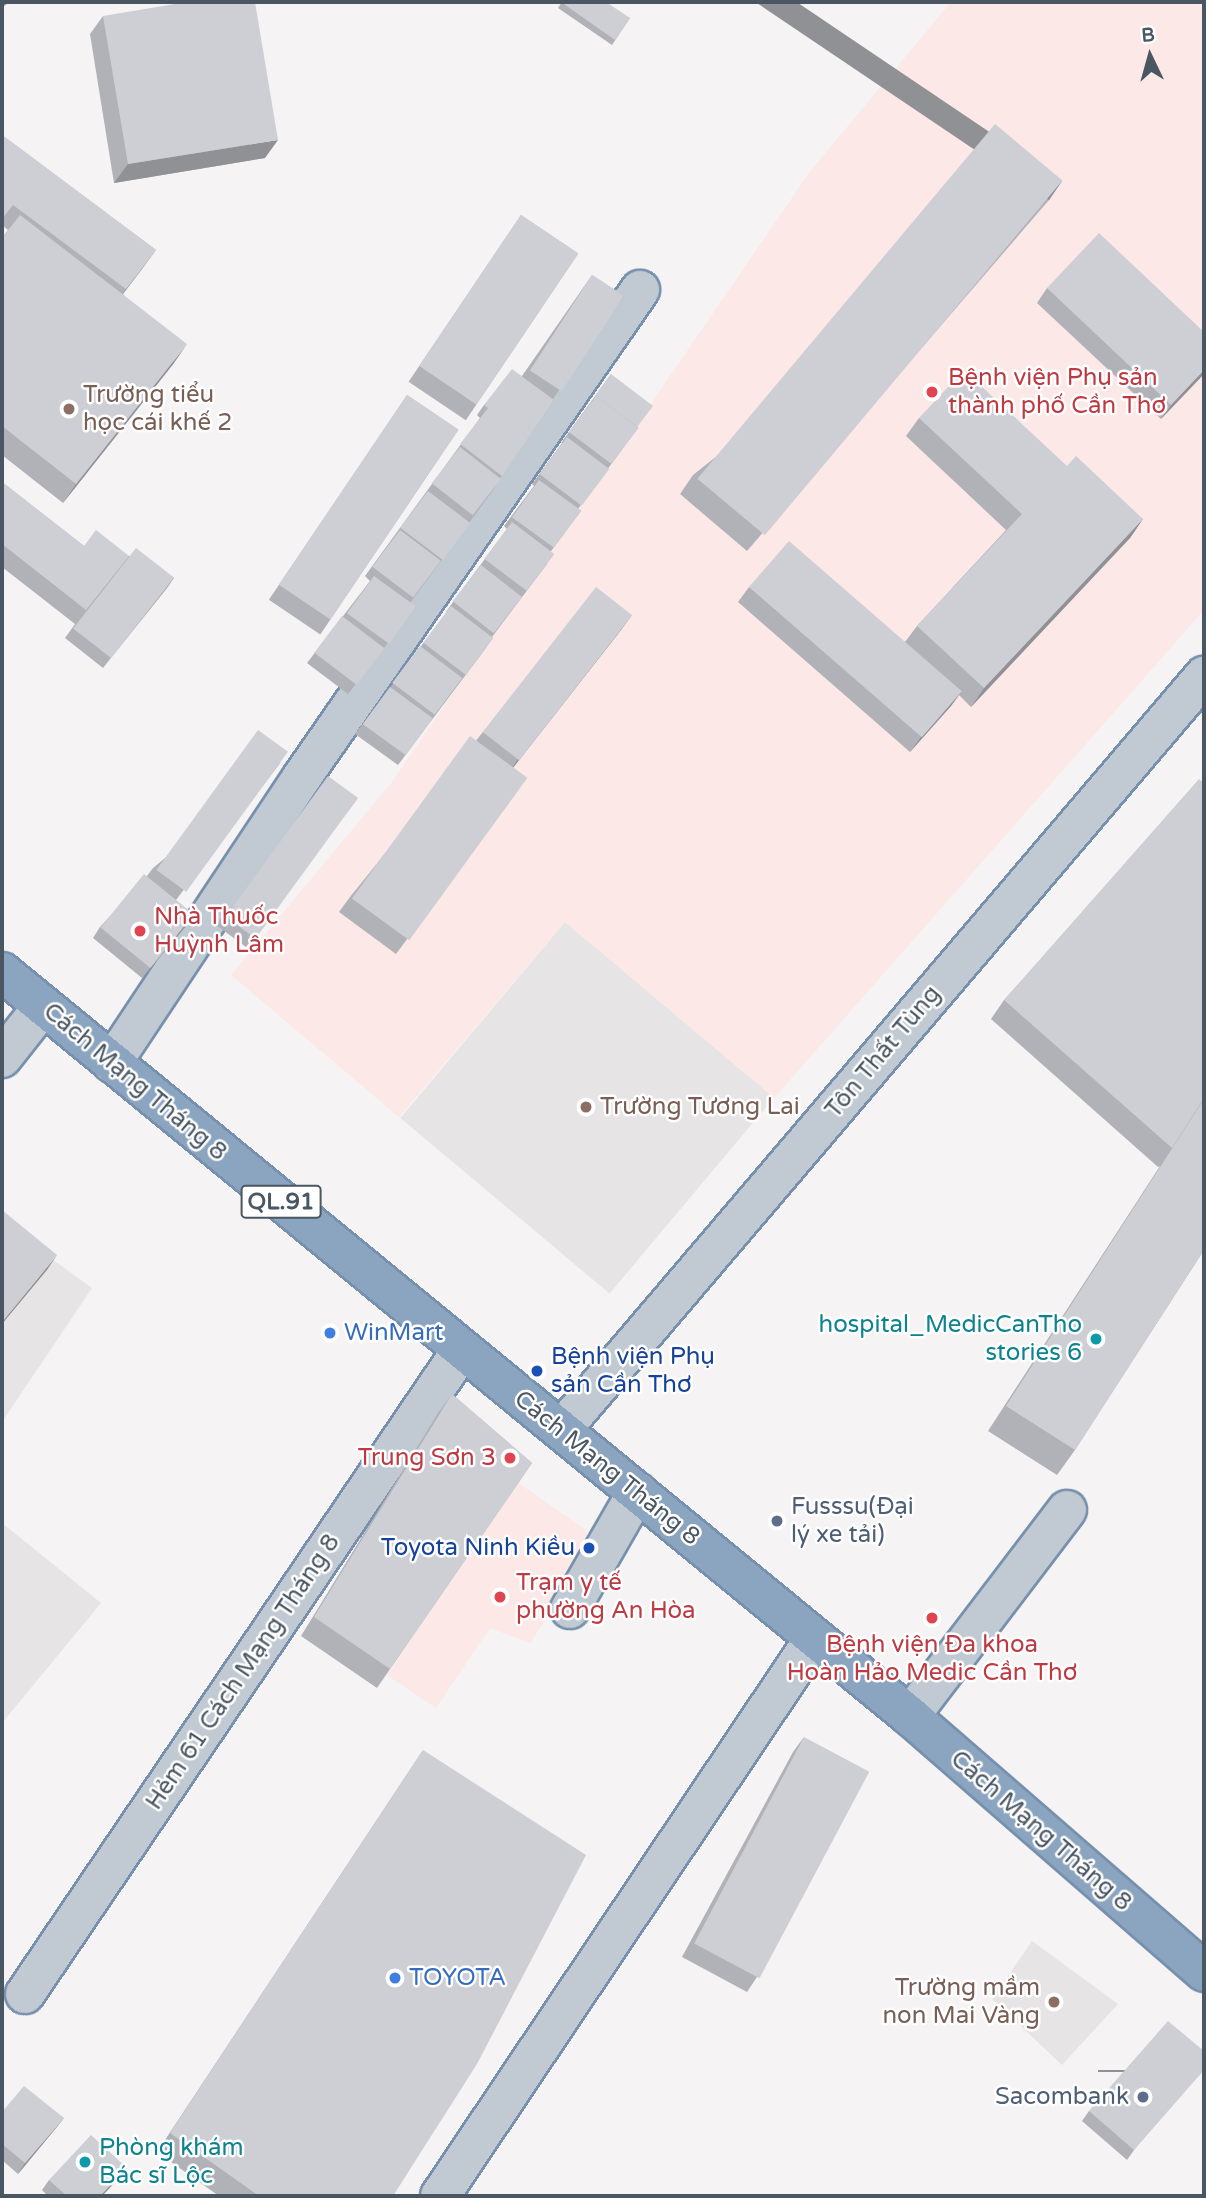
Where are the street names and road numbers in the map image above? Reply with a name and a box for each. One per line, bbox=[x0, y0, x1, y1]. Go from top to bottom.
street label: Tôn Thất Tùng bbox=[819, 980, 947, 1124]
street label: Cách Mạng Tháng 8 bbox=[38, 997, 232, 1167]
road number: QL.91 bbox=[239, 1182, 323, 1222]
street label: Cách Mạng Tháng 8 bbox=[509, 1384, 705, 1552]
street label: Hẻm 61 Cách Mạng Tháng 8 bbox=[140, 1529, 346, 1815]
street label: Cách Mạng Tháng 8 bbox=[945, 1745, 1137, 1917]

